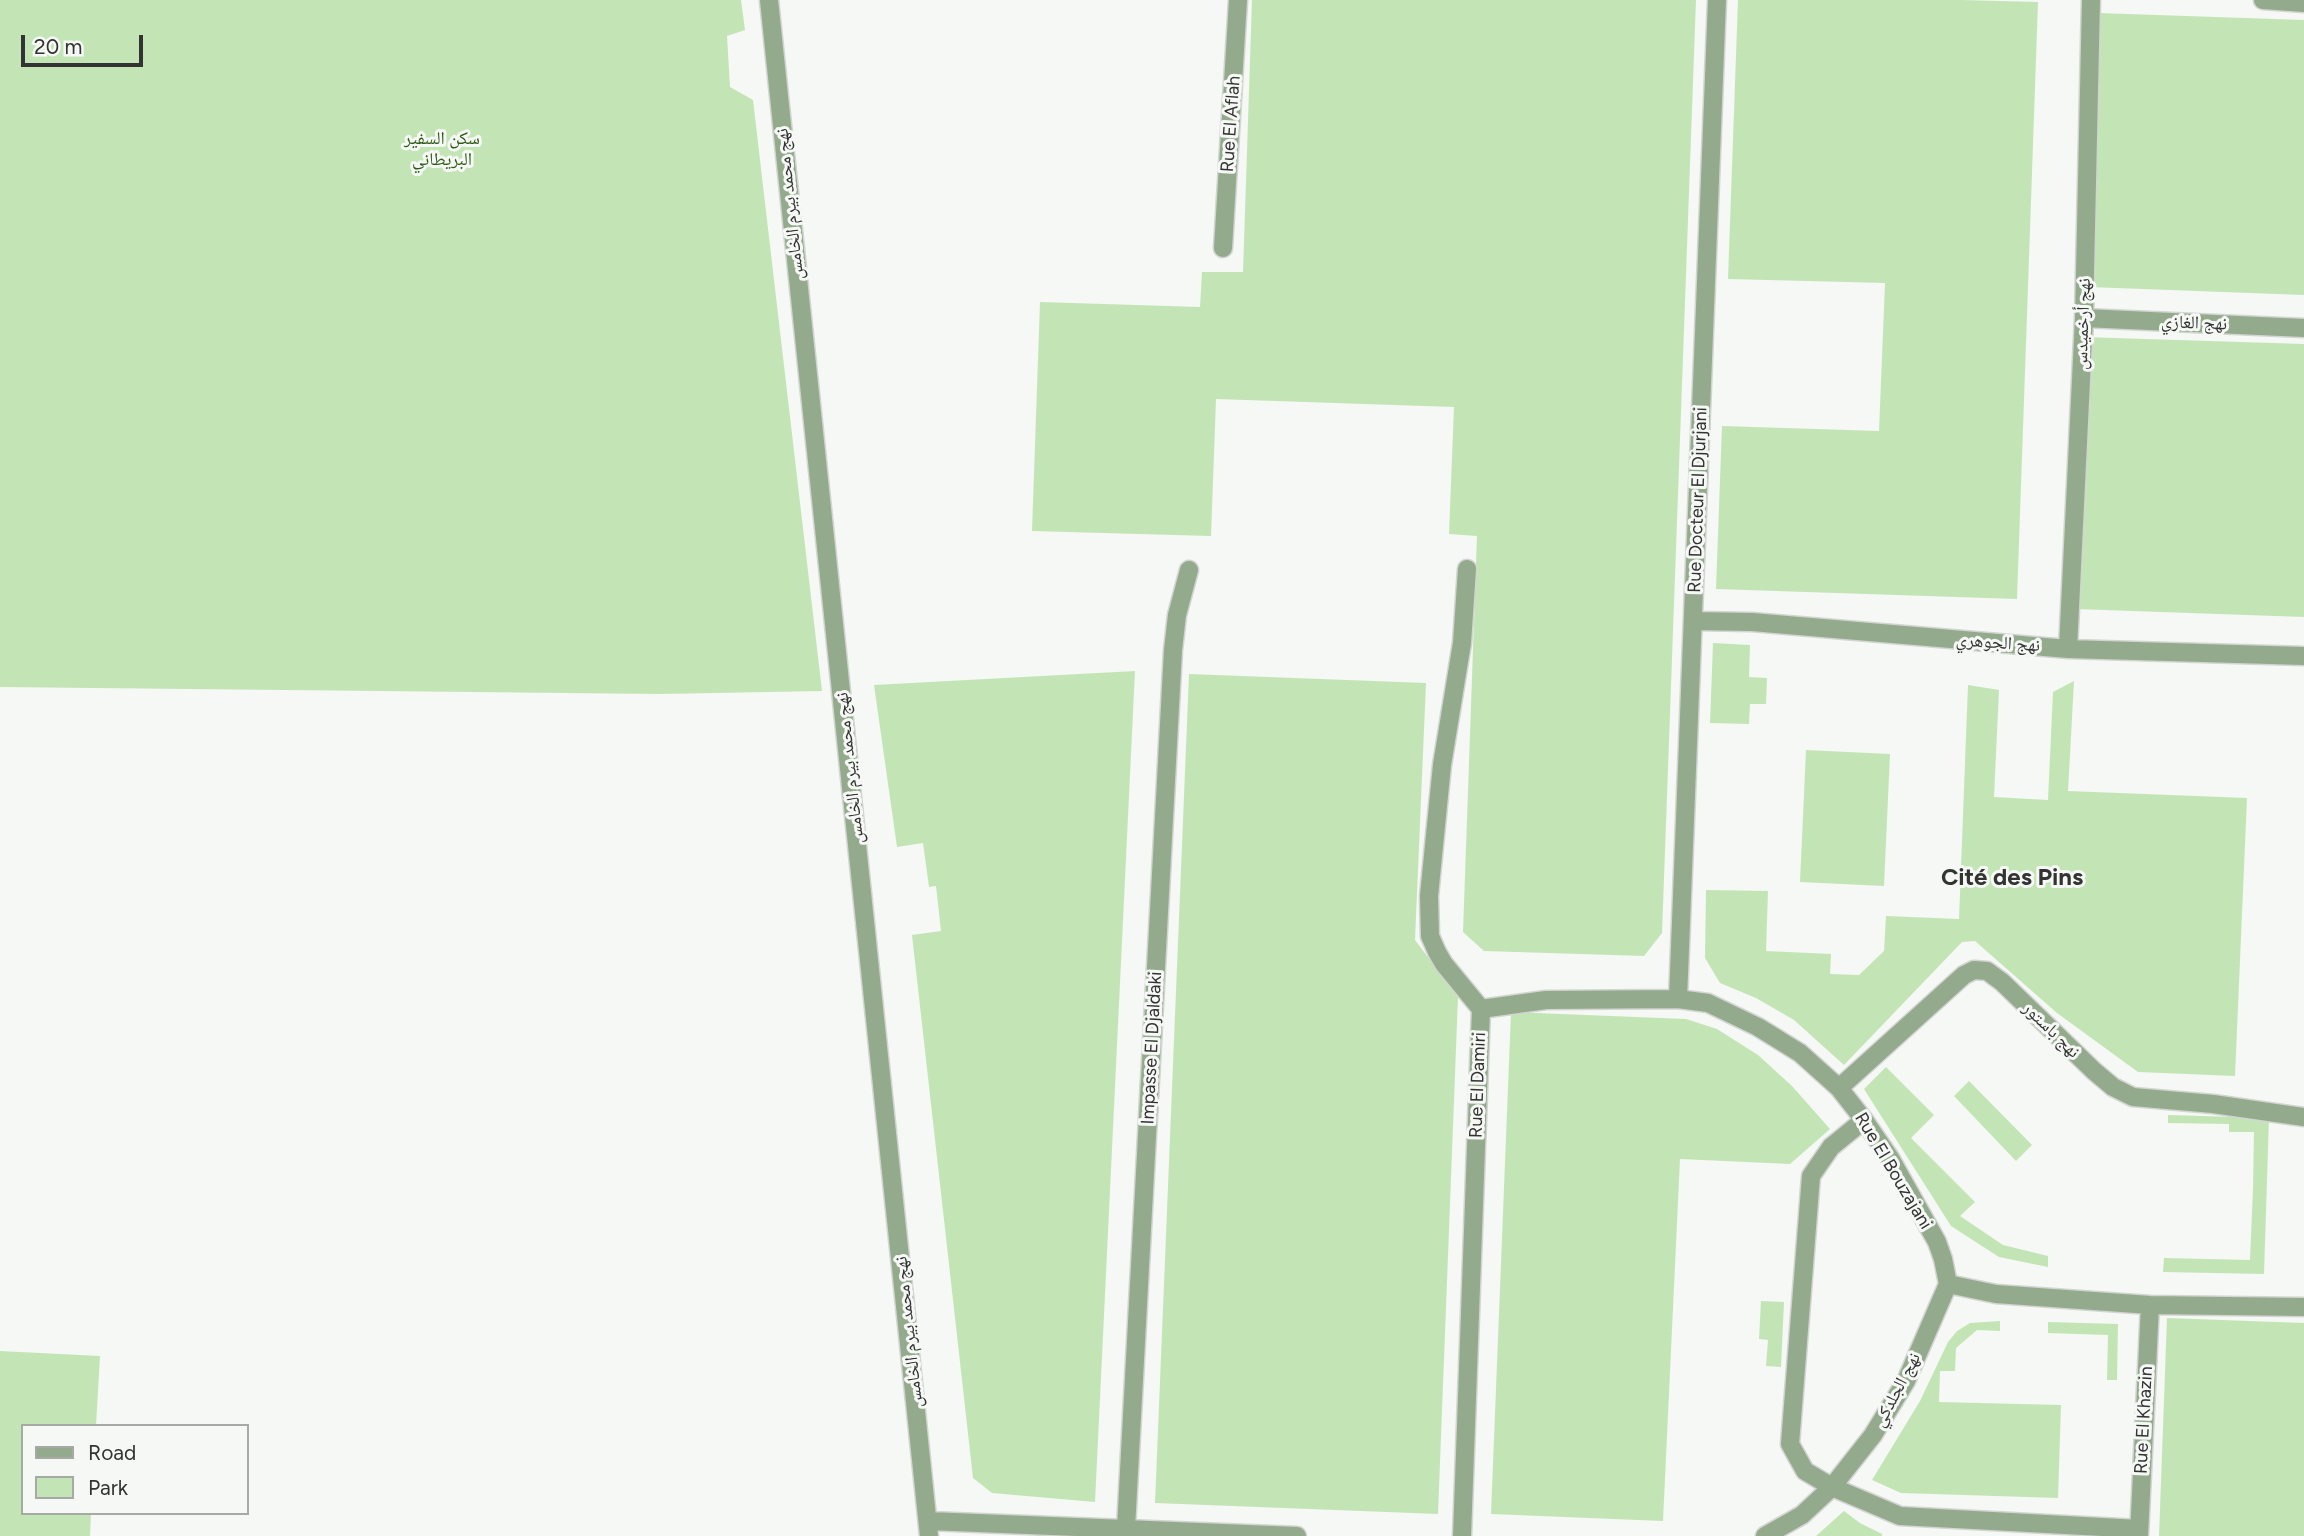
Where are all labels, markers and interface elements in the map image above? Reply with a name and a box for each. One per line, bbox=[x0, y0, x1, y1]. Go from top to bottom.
scale bar bbox=[24, 21, 147, 65]
text: 20 m bbox=[34, 34, 82, 59]
street label: Rue El Aflah bbox=[1217, 75, 1245, 173]
street label: نهج محمد بيرم الخامس bbox=[771, 127, 809, 281]
park label: سكن السفير البريطاني bbox=[404, 128, 480, 170]
street label: نهج أرخميدس bbox=[2071, 278, 2095, 370]
street label: نهج الغازي bbox=[2160, 311, 2228, 335]
street label: Rue Docteur El Djurjani bbox=[1684, 407, 1712, 593]
street label: نهج الجوهري bbox=[1955, 629, 2041, 657]
street label: نهج محمد بيرم الخامس bbox=[831, 691, 869, 845]
district label: Cité des Pins bbox=[1941, 864, 2083, 892]
street label: Impasse El Djaldaki bbox=[1137, 971, 1167, 1125]
street label: نهج باستور bbox=[2018, 997, 2084, 1063]
street label: Rue El Damiri bbox=[1465, 1032, 1491, 1138]
street label: Rue El Bouzajani bbox=[1850, 1109, 1936, 1233]
street label: نهج محمد بيرم الخامس bbox=[890, 1255, 928, 1409]
street label: نهج الجلدكي bbox=[1868, 1349, 1926, 1431]
street label: Rue El Khazin bbox=[2130, 1366, 2158, 1474]
legend bbox=[21, 1424, 248, 1515]
text: Road bbox=[88, 1440, 136, 1465]
text: Park bbox=[88, 1475, 128, 1500]

